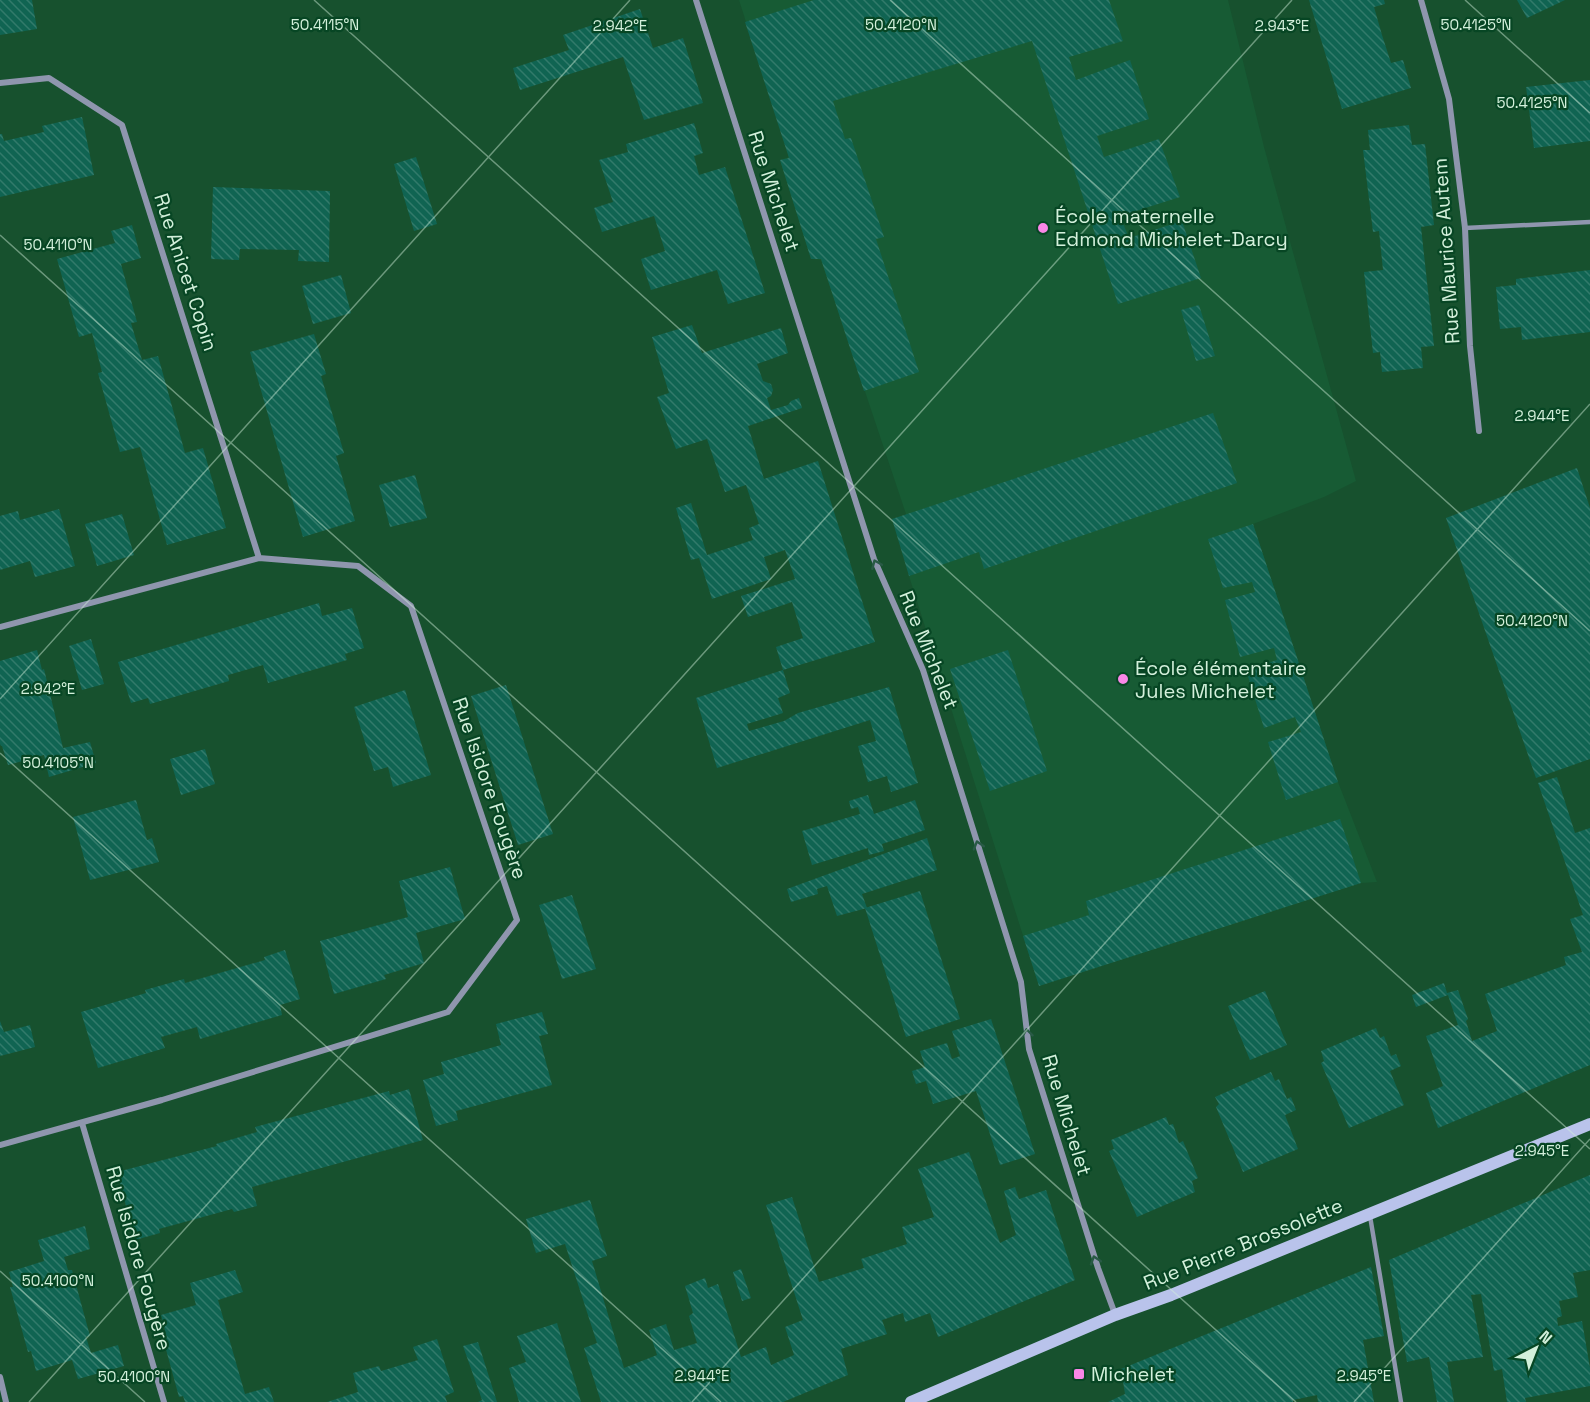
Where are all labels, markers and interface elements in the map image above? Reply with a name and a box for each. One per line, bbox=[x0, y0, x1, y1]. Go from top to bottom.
text: 50.4115°N bbox=[291, 15, 359, 34]
text: 50.4120°N bbox=[865, 15, 937, 34]
text: 50.4125°N bbox=[1440, 15, 1512, 34]
text: 2.942°E bbox=[593, 16, 647, 35]
text: 2.943°E bbox=[1255, 16, 1309, 35]
text: 50.4125°N bbox=[1496, 93, 1568, 112]
street label: Rue Michelet bbox=[742, 127, 806, 255]
street label: Rue Maurice Autem bbox=[1427, 157, 1465, 345]
street label: Rue Anicet Copin bbox=[148, 190, 224, 354]
place label: École maternelle Edmond Michelet-Darcy bbox=[1055, 203, 1288, 252]
marker: École maternelle Edmond Michelet-Darcy bbox=[1036, 221, 1050, 235]
text: 50.4110°N bbox=[24, 235, 93, 254]
text: 2.944°E bbox=[1515, 406, 1569, 425]
one-way arrow bbox=[871, 559, 883, 570]
street label: Rue Michelet bbox=[893, 587, 965, 713]
text: 50.4120°N bbox=[1496, 611, 1568, 630]
place label: École élémentaire Jules Michelet bbox=[1135, 655, 1307, 704]
marker: École élémentaire Jules Michelet bbox=[1116, 672, 1130, 686]
text: 2.942°E bbox=[21, 679, 75, 698]
street label: Rue Isidore Fougère bbox=[447, 694, 533, 882]
text: 50.4105°N bbox=[22, 753, 94, 772]
one-way arrow bbox=[973, 840, 985, 851]
one-way arrow bbox=[1021, 1029, 1034, 1038]
street label: Rue Michelet bbox=[1036, 1051, 1098, 1179]
text: 2.945°E bbox=[1515, 1141, 1569, 1160]
street label: Rue Isidore Fougère bbox=[100, 1163, 178, 1353]
street label: Rue Pierre Brossolette bbox=[1140, 1192, 1346, 1296]
one-way arrow bbox=[1090, 1255, 1102, 1266]
text: 50.4100°N bbox=[22, 1271, 94, 1290]
north arrow bbox=[1506, 1318, 1566, 1378]
text: N bbox=[1535, 1326, 1557, 1349]
place label: Michelet bbox=[1091, 1361, 1175, 1387]
text: 2.944°E bbox=[675, 1366, 729, 1385]
text: 2.945°E bbox=[1337, 1366, 1391, 1385]
text: 50.4100°N bbox=[98, 1367, 170, 1386]
marker: Michelet bbox=[1072, 1367, 1086, 1381]

